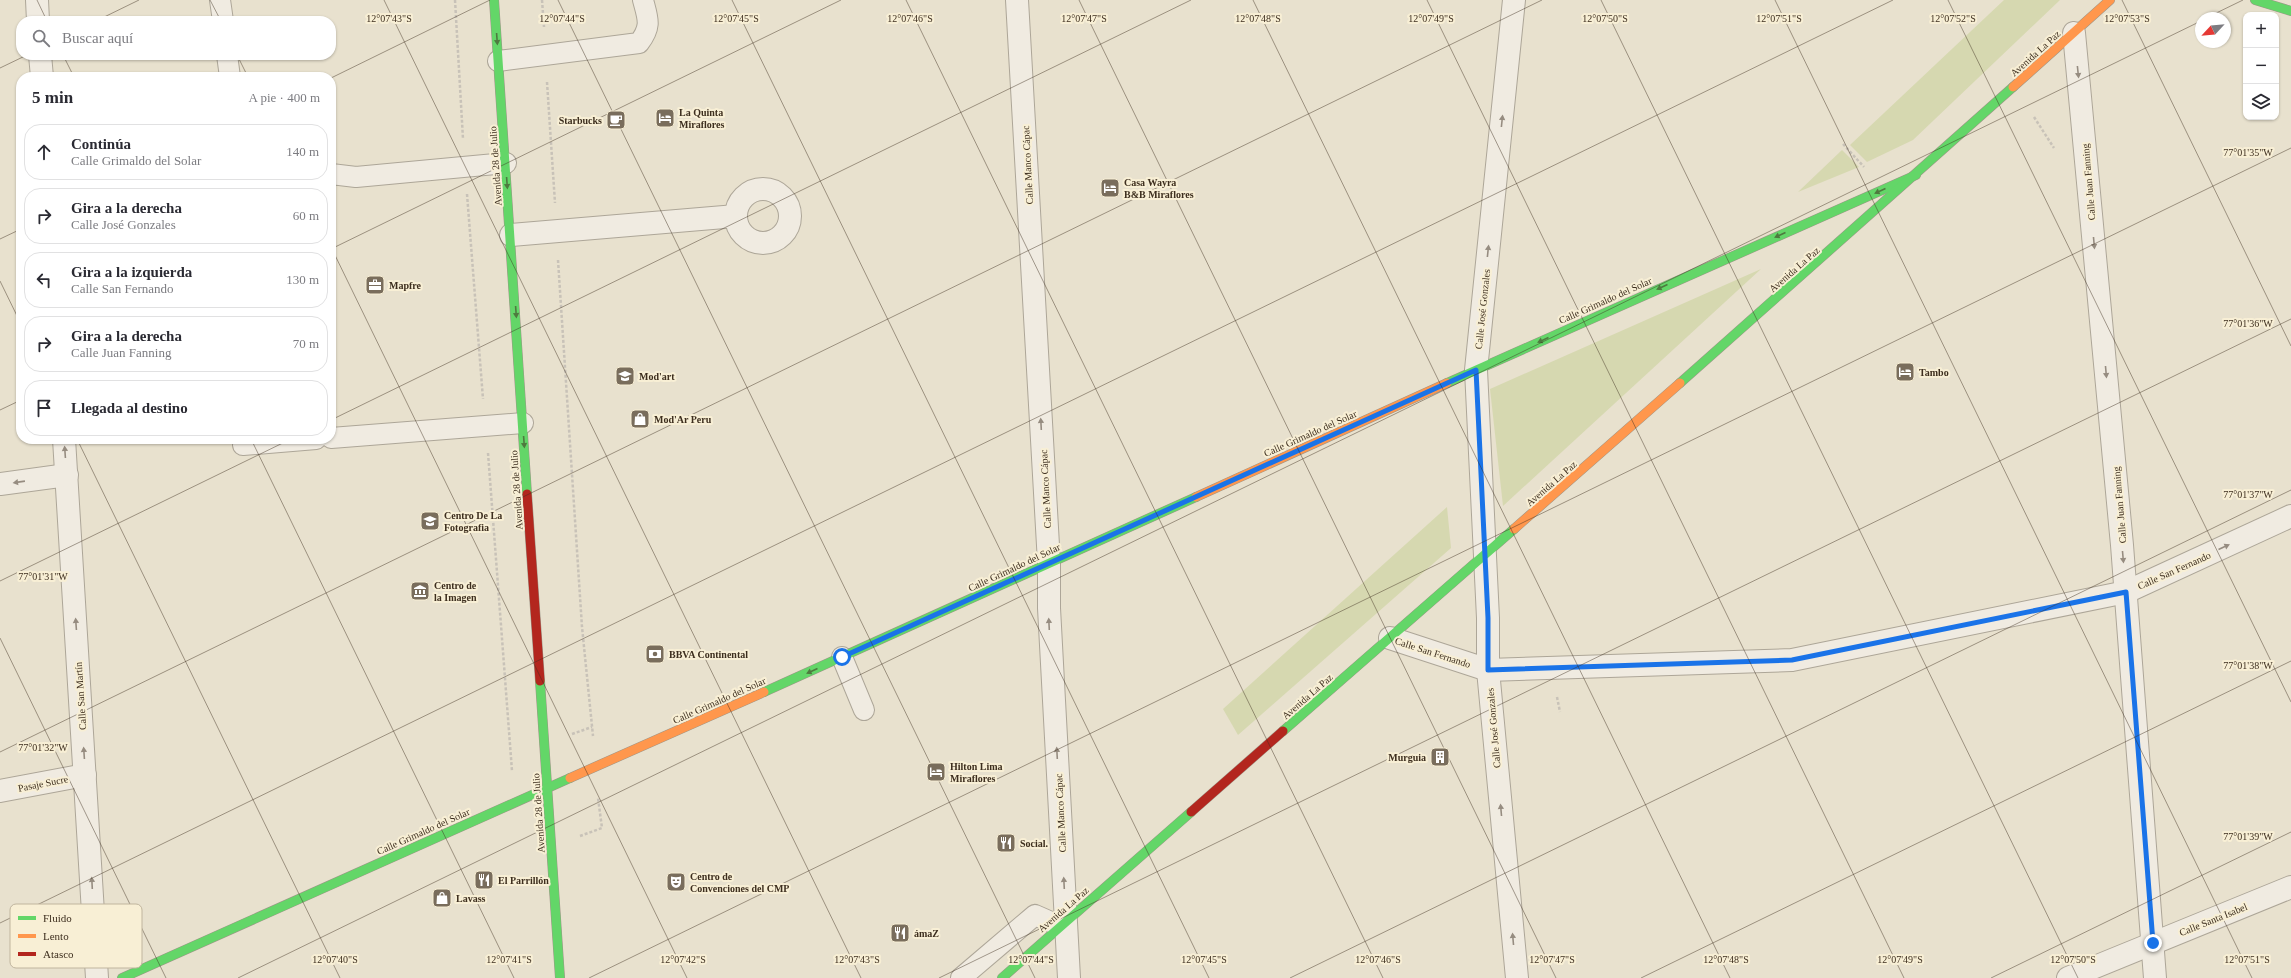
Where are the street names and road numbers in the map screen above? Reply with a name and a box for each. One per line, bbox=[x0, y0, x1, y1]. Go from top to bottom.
street label: Avenida La Paz bbox=[2008, 28, 2063, 79]
street label: Calle Manco Cápac bbox=[1020, 125, 1035, 205]
street label: Avenida 28 de Julio bbox=[487, 126, 504, 206]
street label: Calle Juan Fanning bbox=[2080, 143, 2097, 221]
street label: Avenida La Paz bbox=[1767, 244, 1822, 294]
street label: Calle José Gonzales bbox=[1473, 268, 1492, 350]
street label: Calle Grimaldo del Solar bbox=[1557, 275, 1654, 326]
street label: Calle Grimaldo del Solar bbox=[1262, 408, 1359, 459]
street label: Calle Manco Cápac bbox=[1038, 449, 1053, 529]
street label: Avenida 28 de Julio bbox=[508, 450, 525, 530]
street label: Avenida La Paz bbox=[1524, 458, 1579, 508]
street label: Calle Juan Fanning bbox=[2111, 466, 2128, 544]
street label: Calle Grimaldo del Solar bbox=[966, 541, 1063, 594]
street label: Calle San Fernando bbox=[2136, 549, 2212, 592]
street label: Calle San Fernando bbox=[1394, 635, 1472, 670]
street label: Calle San Martín bbox=[73, 662, 88, 730]
street label: Avenida La Paz bbox=[1280, 671, 1335, 721]
street label: Calle Grimaldo del Solar bbox=[671, 675, 768, 726]
street label: Calle José Gonzales bbox=[1485, 687, 1502, 769]
street label: Pasaje Sucre bbox=[17, 773, 70, 794]
street label: Avenida 28 de Julio bbox=[530, 773, 547, 853]
street label: Calle Manco Cápac bbox=[1053, 773, 1068, 853]
street label: Calle Grimaldo del Solar bbox=[375, 806, 472, 857]
street label: Avenida La Paz bbox=[1036, 884, 1091, 934]
street label: Calle Santa Isabel bbox=[2178, 901, 2249, 938]

